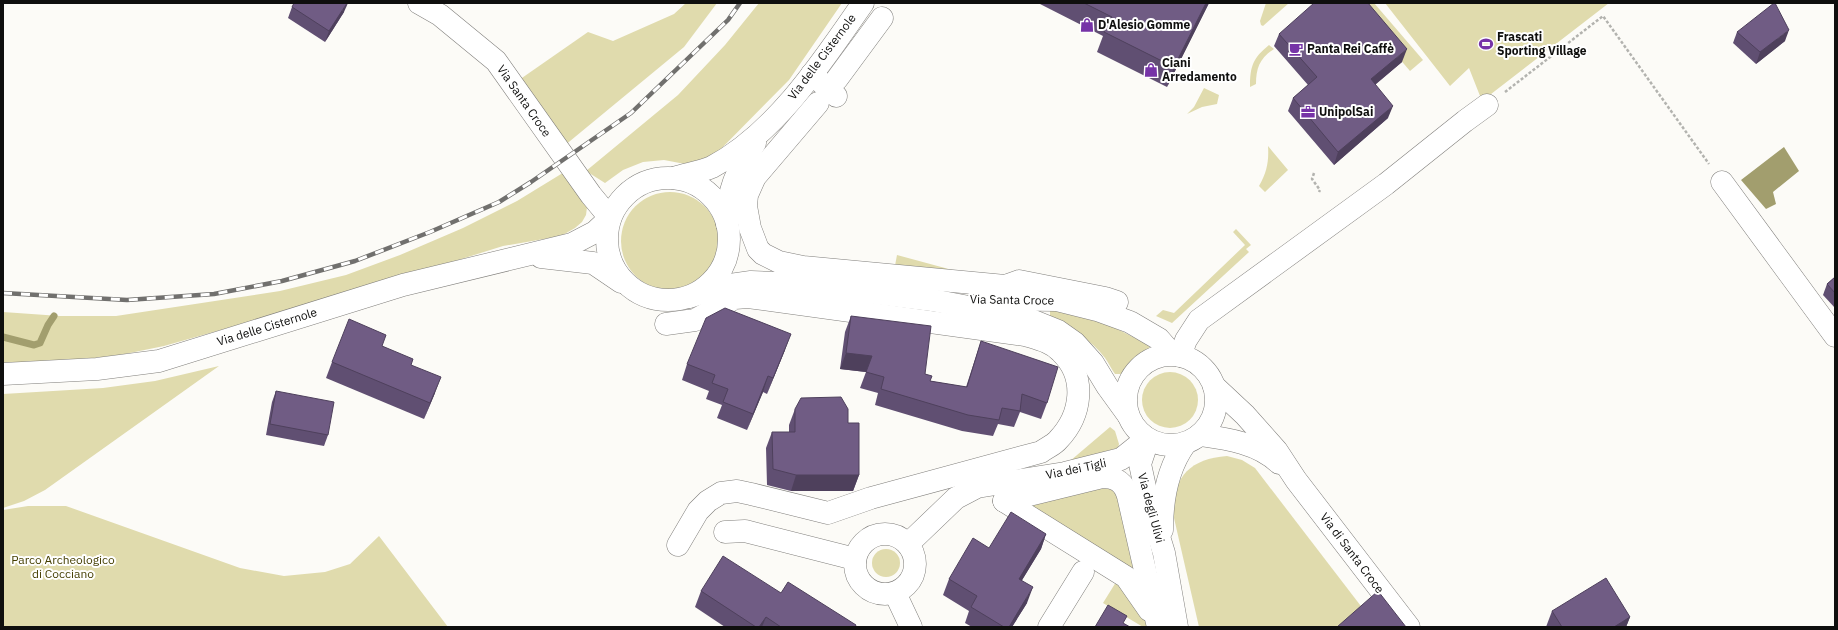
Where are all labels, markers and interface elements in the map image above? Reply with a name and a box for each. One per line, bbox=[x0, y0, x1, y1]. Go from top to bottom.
street label: Via delle Cisternole bbox=[784, 10, 859, 103]
shop icon: D'Alesio Gomme bbox=[1079, 17, 1095, 33]
place label: D'Alesio Gomme bbox=[1098, 17, 1190, 32]
place label: Frascati Sporting Village bbox=[1497, 29, 1587, 58]
sports icon: Frascati Sporting Village bbox=[1478, 36, 1494, 52]
cafe icon: Panta Rei Caffè bbox=[1288, 41, 1304, 57]
place label: Panta Rei Caffè bbox=[1307, 41, 1394, 56]
place label: Ciani Arredamento bbox=[1162, 55, 1237, 84]
street label: Via Santa Croce bbox=[494, 62, 555, 140]
shop icon: Ciani Arredamento bbox=[1143, 62, 1159, 78]
office icon: UnipolSai bbox=[1300, 104, 1316, 120]
place label: UnipolSai bbox=[1319, 104, 1373, 119]
street label: Via Santa Croce bbox=[970, 291, 1055, 308]
street label: Via delle Cisternole bbox=[215, 304, 319, 349]
street label: Via dei Tigli bbox=[1044, 455, 1107, 482]
street label: Via degli Ulivi bbox=[1135, 471, 1168, 545]
street label: Via di Santa Croce bbox=[1317, 509, 1388, 596]
park label: Parco Archeologico di Cocciano bbox=[11, 552, 115, 581]

